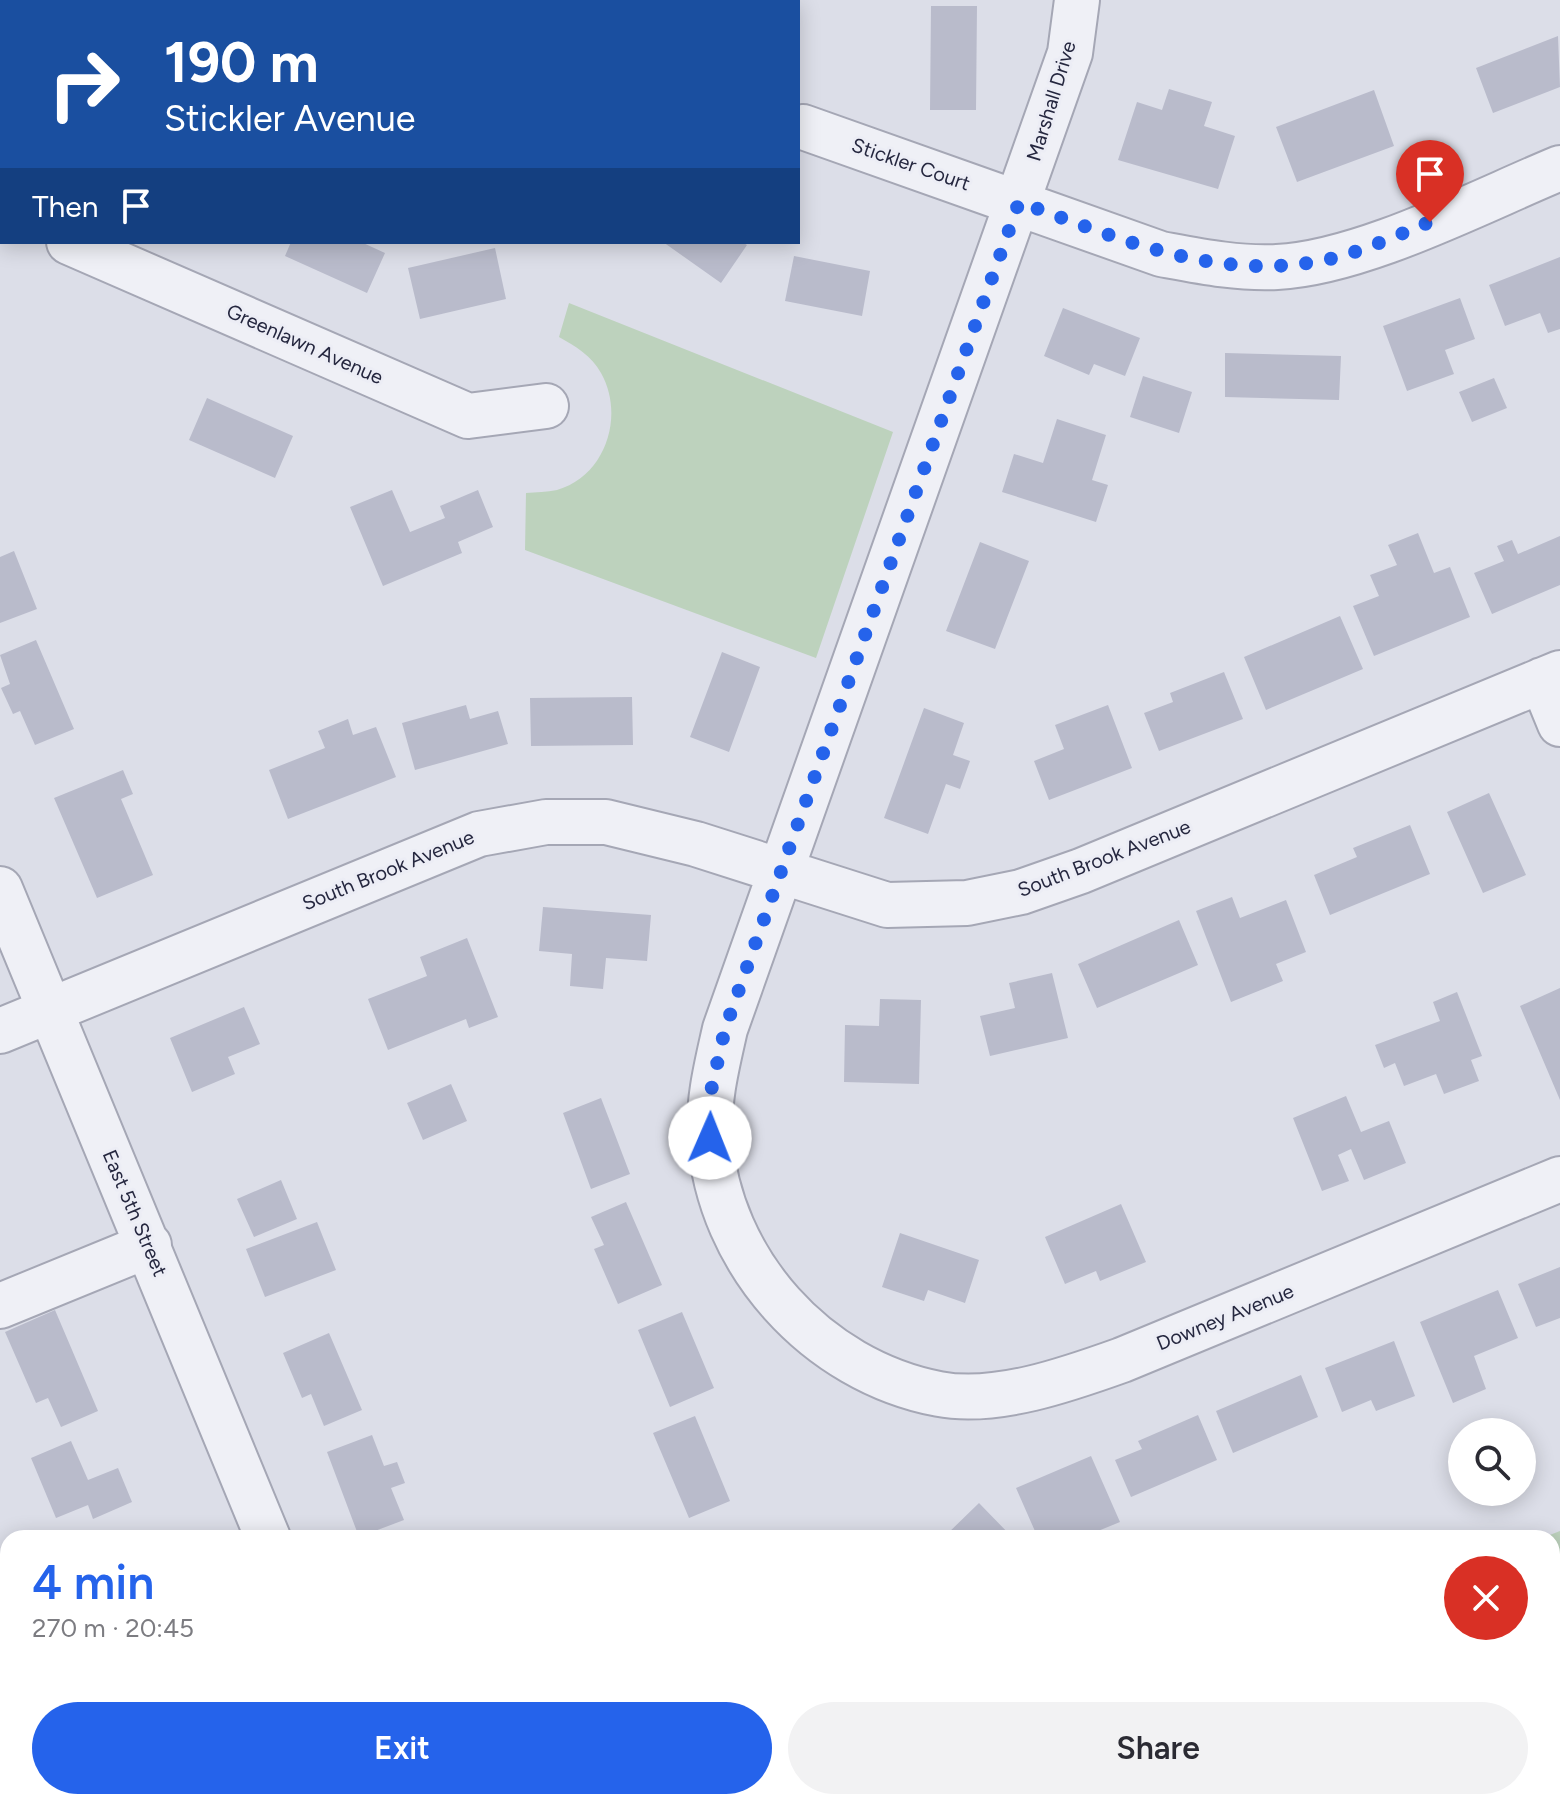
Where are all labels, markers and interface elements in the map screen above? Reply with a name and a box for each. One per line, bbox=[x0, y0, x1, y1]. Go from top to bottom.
text: 190 m bbox=[164, 29, 319, 96]
icon: right bbox=[32, 32, 136, 136]
street label: Marshall Drive bbox=[1021, 38, 1081, 164]
text: Stickler Avenue bbox=[164, 97, 415, 140]
street label: Stickler Court bbox=[849, 133, 973, 195]
pin bbox=[1396, 140, 1464, 222]
icon: arrive bbox=[1408, 152, 1452, 196]
icon: arrive bbox=[114, 184, 158, 228]
text: Then bbox=[32, 188, 98, 225]
street label: Greenlawn Avenue bbox=[223, 299, 387, 389]
street label: South Brook Avenue bbox=[1014, 814, 1194, 902]
street label: South Brook Avenue bbox=[299, 825, 477, 915]
position arrow bbox=[668, 1096, 752, 1180]
street label: East 5th Street bbox=[98, 1146, 172, 1280]
street label: Downey Avenue bbox=[1153, 1279, 1297, 1355]
map controls bbox=[1448, 1418, 1536, 1506]
button: search bbox=[1448, 1418, 1536, 1506]
text: 4 min bbox=[32, 1553, 154, 1611]
button: close bbox=[1444, 1556, 1528, 1640]
text: 270 m · 20:45 bbox=[32, 1612, 194, 1644]
button: Exit bbox=[32, 1702, 772, 1794]
button: Share bbox=[788, 1702, 1528, 1794]

